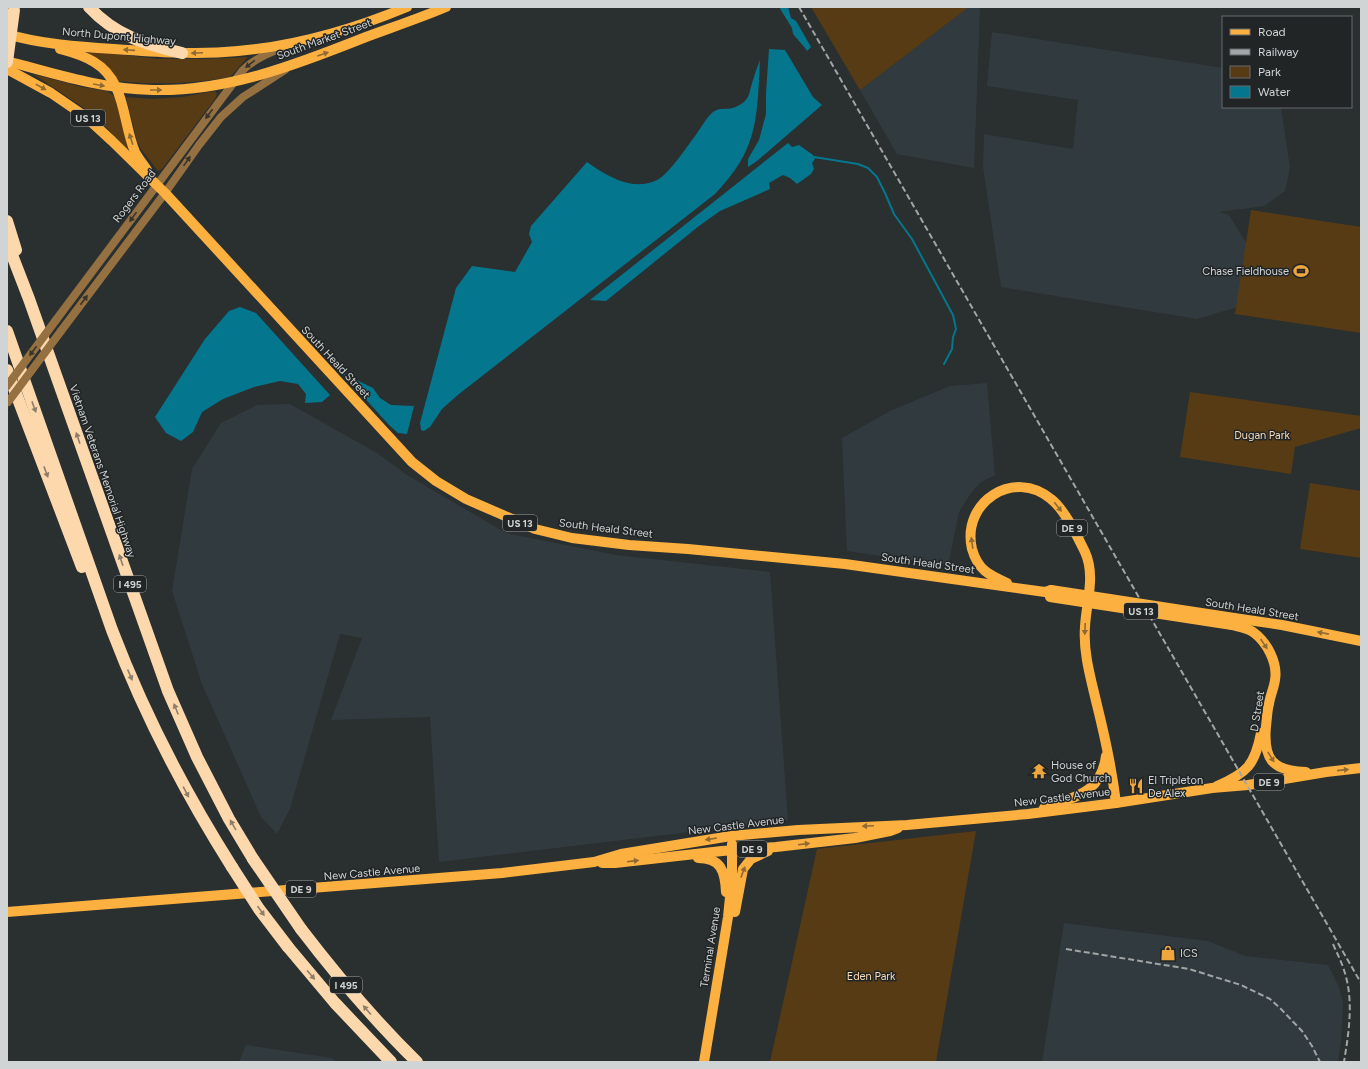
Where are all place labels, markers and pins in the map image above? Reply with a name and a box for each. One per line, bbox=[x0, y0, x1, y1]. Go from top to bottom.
sports icon: Chase Fieldhouse bbox=[1292, 262, 1310, 280]
place label: Chase Fieldhouse bbox=[1202, 265, 1289, 278]
place label: House of God Church bbox=[1051, 759, 1111, 785]
temple icon: House of God Church bbox=[1030, 762, 1048, 780]
place label: El Tripleton De Alex bbox=[1148, 774, 1203, 800]
restaurant icon: El Tripleton De Alex bbox=[1127, 777, 1145, 795]
shop icon: ICS bbox=[1159, 944, 1177, 962]
place label: ICS bbox=[1180, 947, 1198, 960]

